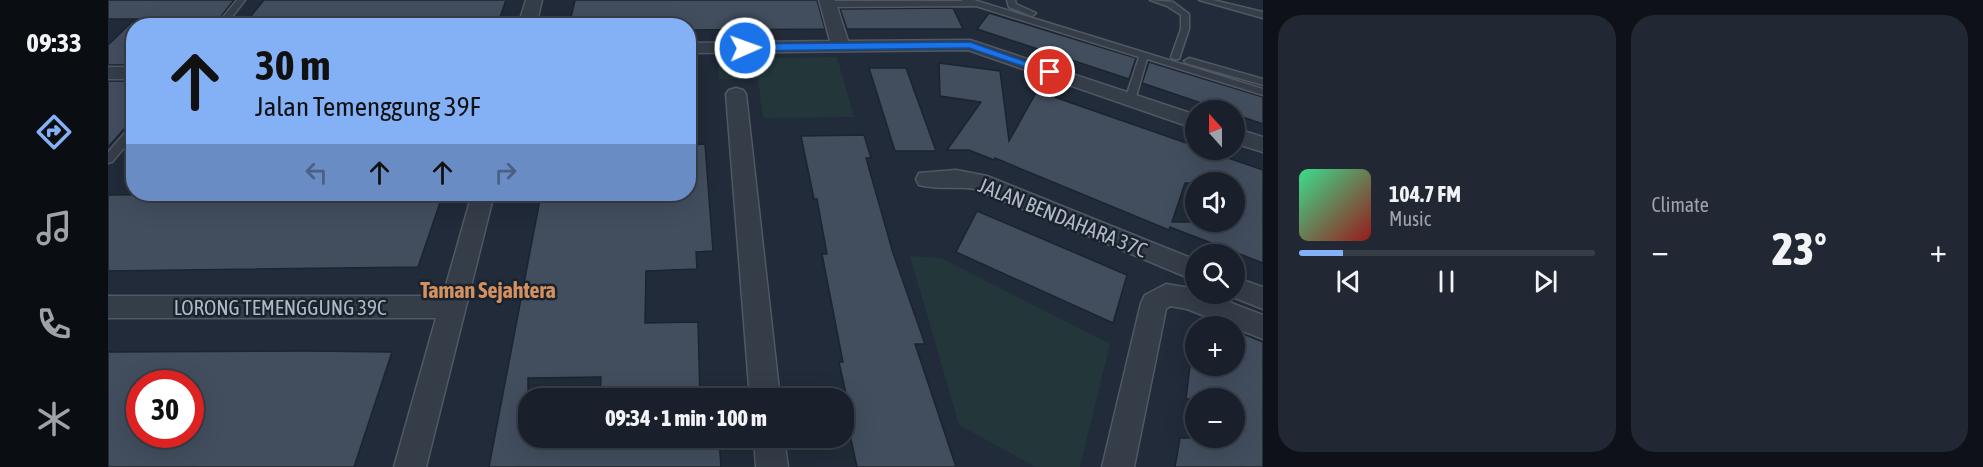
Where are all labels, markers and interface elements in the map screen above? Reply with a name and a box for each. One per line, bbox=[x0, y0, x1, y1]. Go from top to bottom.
position arrow bbox=[713, 16, 777, 80]
text: 09:33 bbox=[26, 27, 82, 58]
text: 30 m bbox=[255, 41, 330, 89]
icon: ahead bbox=[156, 42, 234, 120]
pin bbox=[1024, 46, 1075, 97]
icon: arrive bbox=[1033, 55, 1066, 88]
text: Jalan Temenggung 39F bbox=[255, 91, 480, 122]
north arrow bbox=[1185, 100, 1245, 160]
map controls bbox=[1185, 100, 1245, 448]
icon: directions bbox=[33, 111, 75, 153]
icon: left bbox=[300, 156, 333, 189]
icon: ahead bbox=[363, 156, 396, 189]
icon: ahead bbox=[426, 156, 459, 189]
icon: right bbox=[489, 156, 522, 189]
street label: JALAN BENDAHARA 37C bbox=[975, 172, 1151, 262]
button: sound bbox=[1185, 172, 1245, 232]
text: 104.7 FM bbox=[1389, 181, 1461, 207]
text: Climate bbox=[1652, 193, 1709, 216]
icon: music bbox=[33, 207, 75, 249]
text: Music bbox=[1389, 207, 1431, 230]
text: 23° bbox=[1772, 223, 1827, 275]
text: − bbox=[1652, 231, 1669, 269]
text: + bbox=[1930, 231, 1947, 269]
button: search bbox=[1185, 244, 1245, 304]
icon: previous bbox=[1332, 265, 1365, 298]
icon: pause bbox=[1430, 265, 1463, 298]
icon: next bbox=[1529, 265, 1562, 298]
district label: Taman Sejahtera bbox=[420, 277, 556, 303]
street label: LORONG TEMENGGUNG 39C bbox=[174, 295, 387, 319]
icon: phone bbox=[33, 303, 75, 345]
button: + bbox=[1185, 316, 1245, 376]
speed limit sign: 30 bbox=[126, 370, 204, 448]
button: − bbox=[1185, 388, 1245, 448]
icon: climate bbox=[33, 398, 75, 440]
text: 09:34 · 1 min · 100 m bbox=[605, 405, 767, 431]

